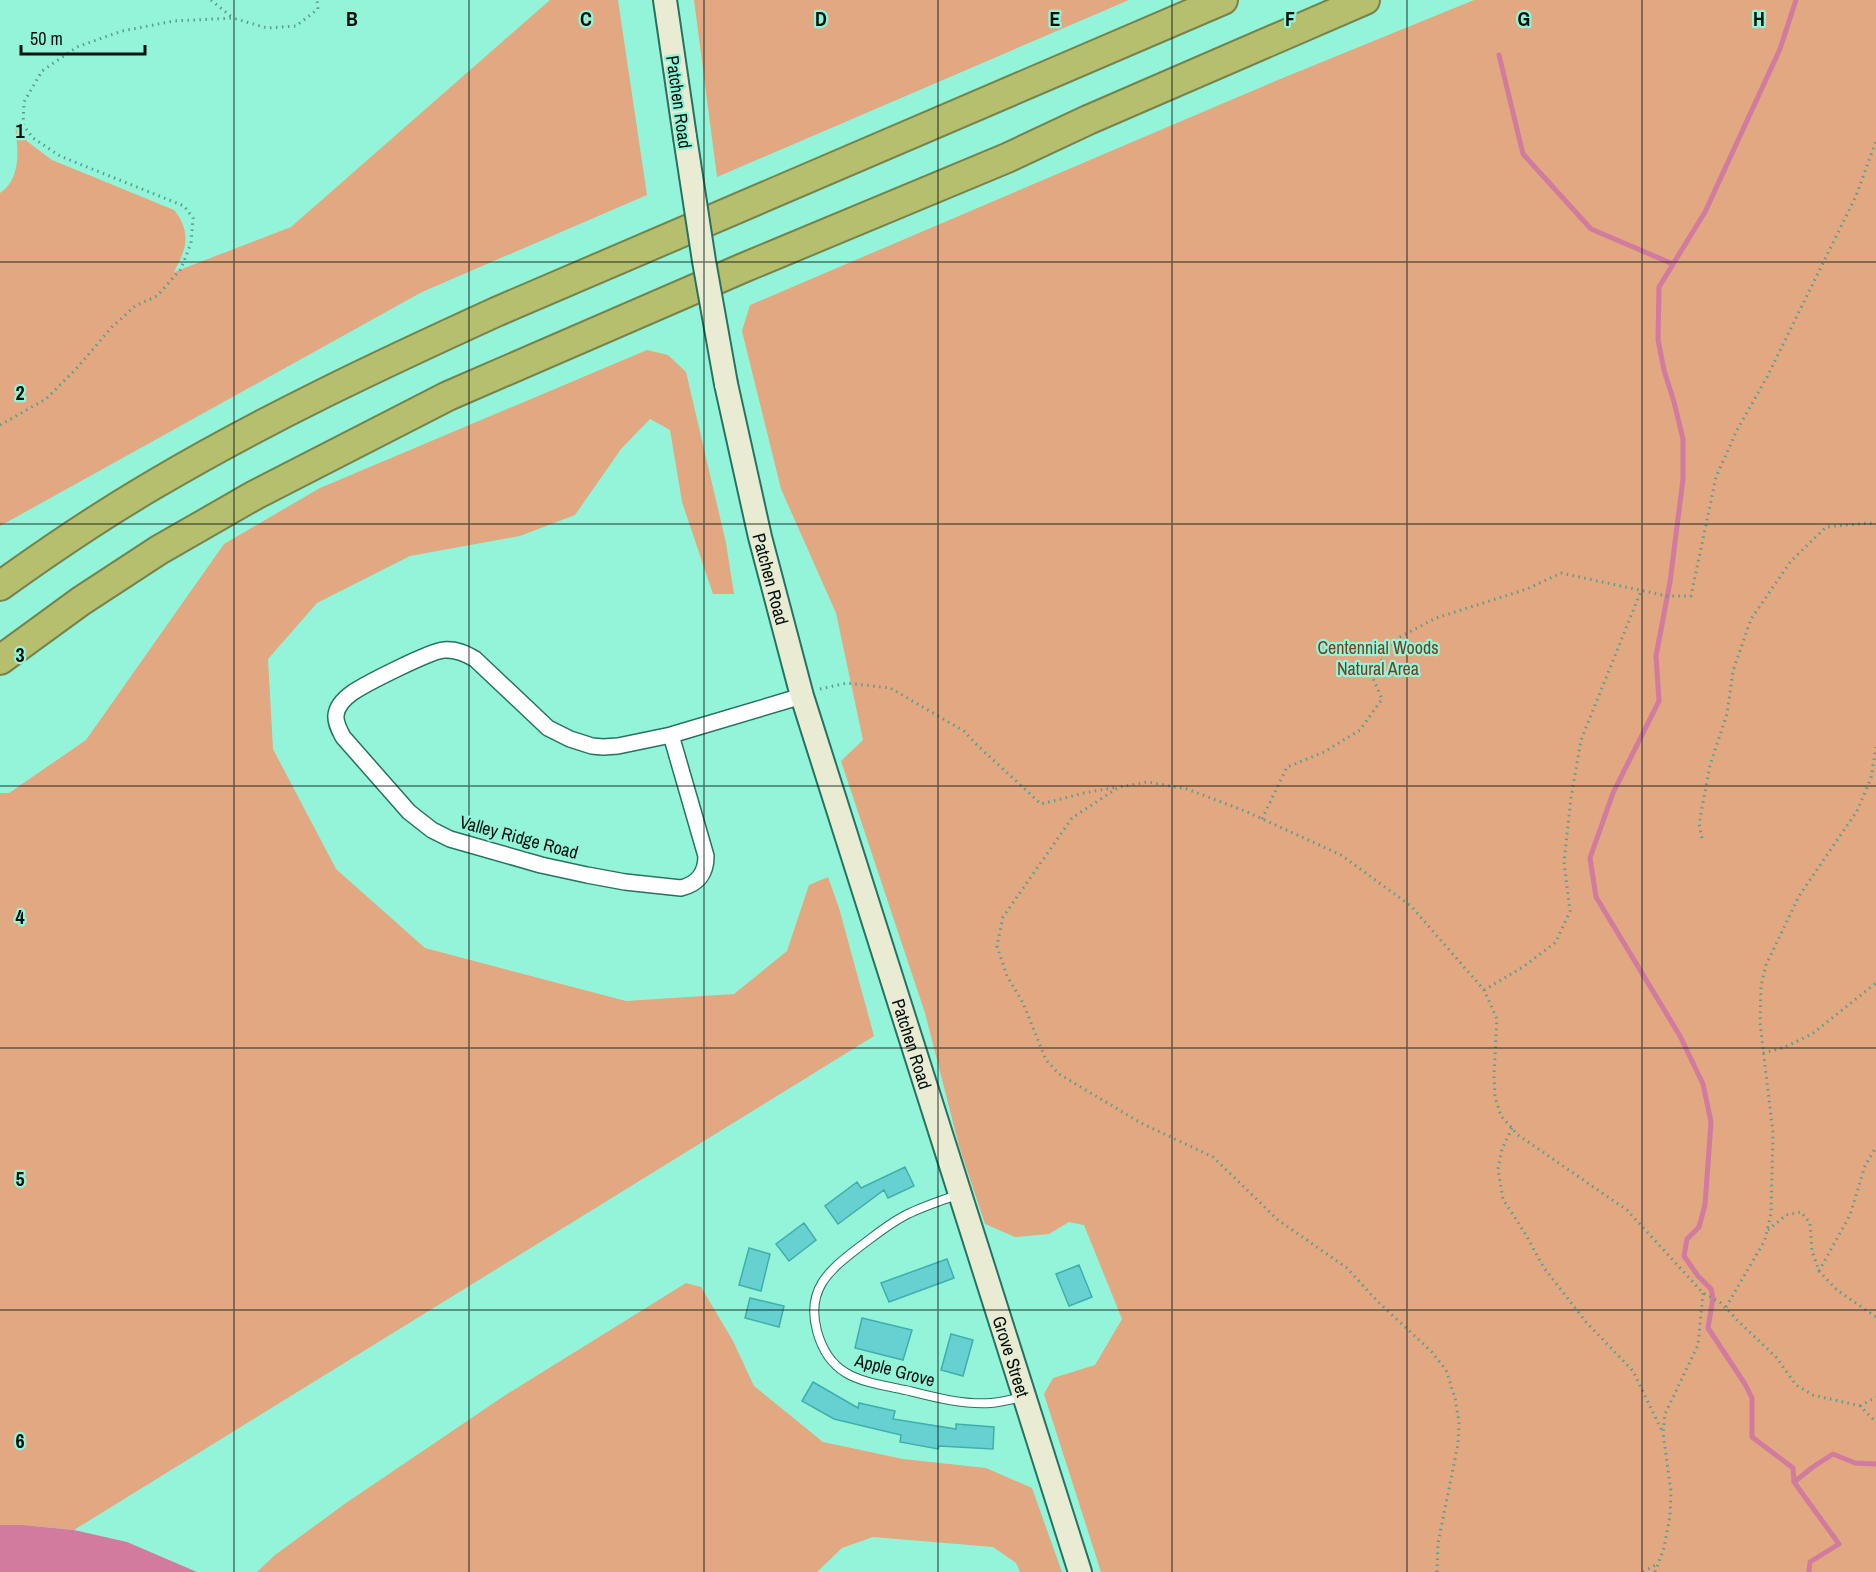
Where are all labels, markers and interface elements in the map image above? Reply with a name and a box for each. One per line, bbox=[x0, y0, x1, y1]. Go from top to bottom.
text: B bbox=[346, 5, 358, 32]
text: C bbox=[580, 5, 592, 32]
text: D bbox=[815, 5, 827, 32]
text: E bbox=[1050, 5, 1061, 32]
text: F bbox=[1285, 5, 1295, 32]
text: G bbox=[1518, 5, 1530, 32]
text: H bbox=[1753, 5, 1765, 32]
scale bar bbox=[21, 18, 146, 56]
text: 50 m bbox=[30, 26, 63, 51]
street label: Patchen Road bbox=[660, 54, 698, 150]
text: 1 bbox=[15, 117, 25, 144]
text: 2 bbox=[15, 379, 25, 406]
street label: Patchen Road bbox=[747, 530, 795, 627]
park label: Centennial Woods Natural Area bbox=[1317, 635, 1439, 681]
text: 3 bbox=[15, 641, 25, 668]
street label: Valley Ridge Road bbox=[457, 809, 581, 865]
text: 4 bbox=[15, 903, 25, 930]
street label: Patchen Road bbox=[886, 995, 938, 1092]
text: 5 bbox=[15, 1165, 25, 1192]
street label: Grove Street bbox=[987, 1313, 1036, 1400]
street label: Apple Grove bbox=[851, 1347, 938, 1393]
text: 6 bbox=[15, 1427, 25, 1454]

